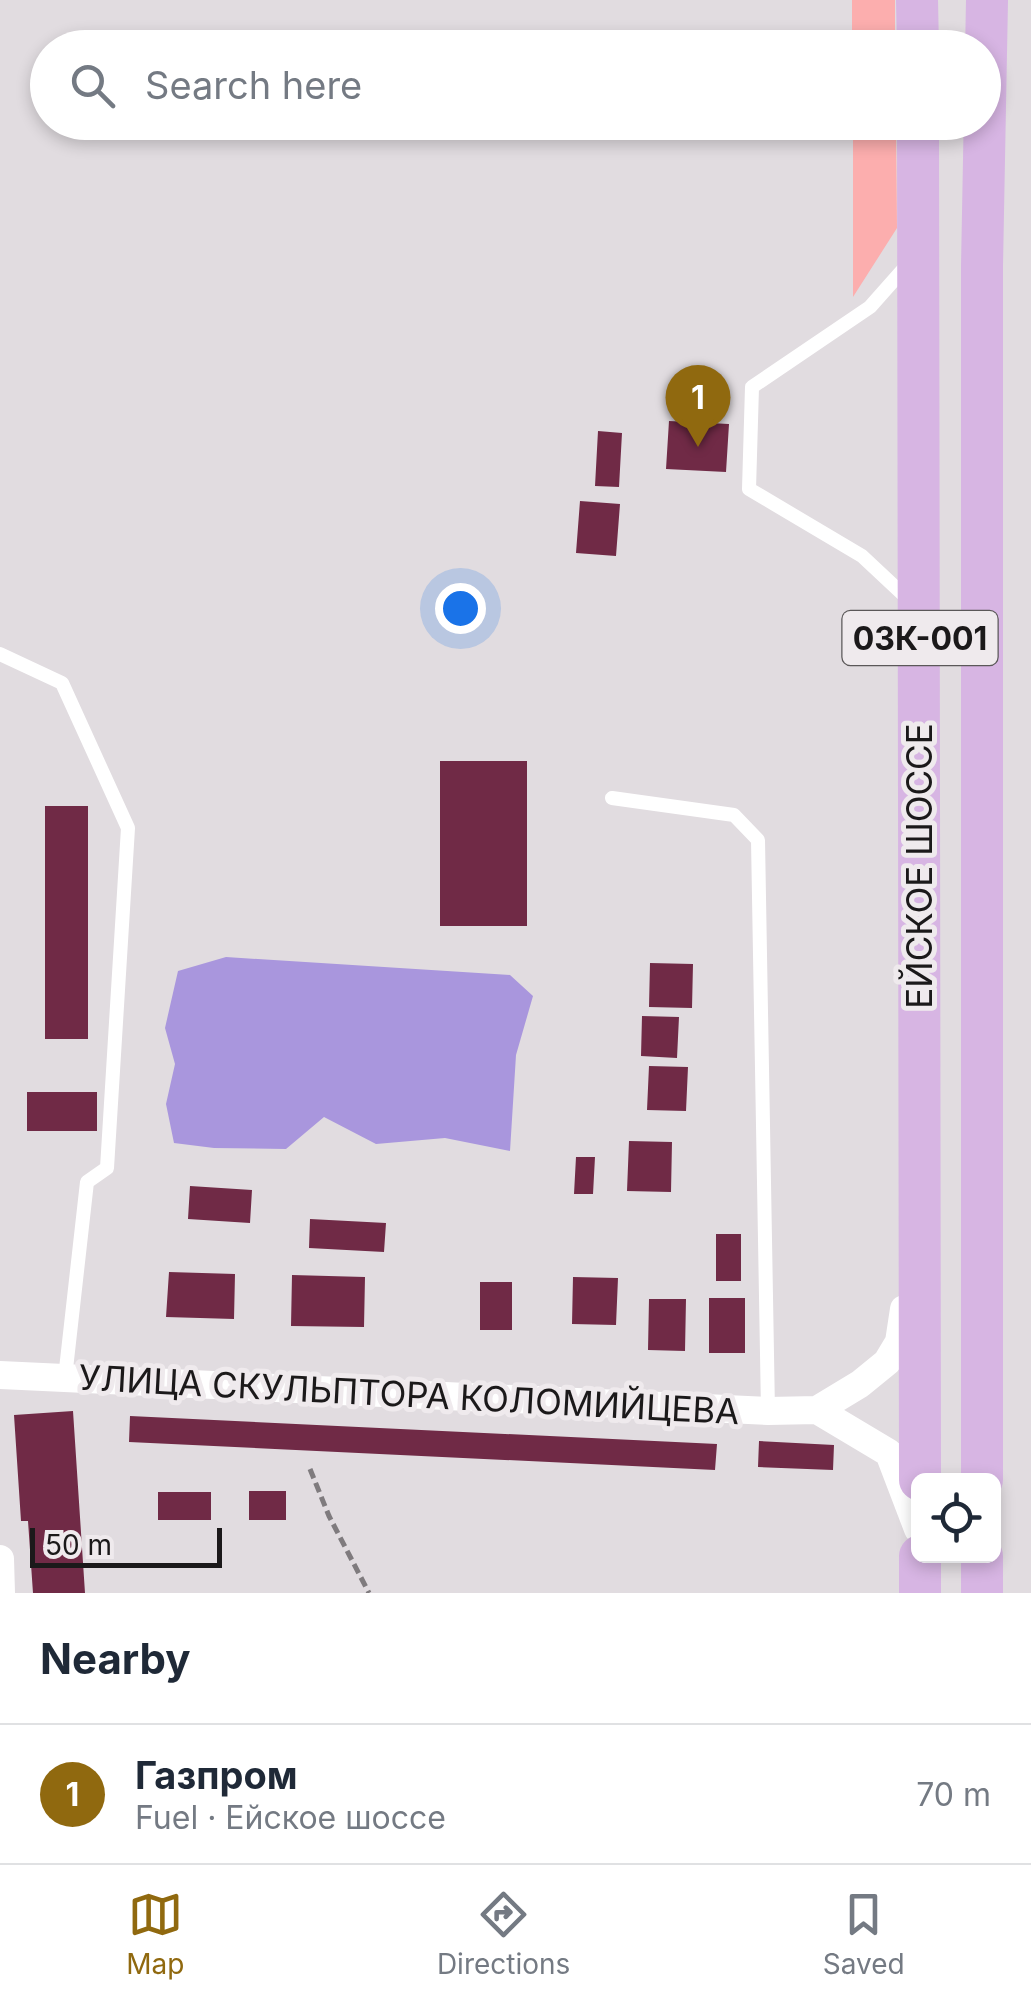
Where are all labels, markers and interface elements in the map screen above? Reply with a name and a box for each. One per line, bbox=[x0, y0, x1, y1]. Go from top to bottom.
search box bbox=[30, 30, 1001, 140]
icon: search bbox=[65, 58, 120, 113]
text: Search here bbox=[145, 62, 362, 108]
pin: 1 bbox=[666, 364, 730, 447]
your location bbox=[435, 583, 486, 634]
road number: 03К-001 bbox=[842, 611, 998, 665]
street label: ЕЙСКОЕ ШОССЕ bbox=[898, 723, 940, 1009]
street label: УЛИЦА СКУЛЬПТОРА КОЛОМИЙЦЕВА bbox=[78, 1356, 740, 1432]
map controls bbox=[911, 1473, 1001, 1563]
button: locate bbox=[911, 1473, 1001, 1563]
scale bar bbox=[30, 1523, 222, 1568]
text: 50 m bbox=[45, 1528, 112, 1562]
text: Nearby bbox=[40, 1633, 191, 1684]
text: Газпром bbox=[135, 1752, 298, 1798]
text: 1 bbox=[66, 1775, 79, 1814]
text: 70 m bbox=[916, 1775, 991, 1814]
text: Fuel · Ейское шоссе bbox=[135, 1798, 446, 1837]
tab: Map bbox=[126, 1887, 184, 1981]
tab: Directions bbox=[437, 1887, 570, 1981]
tab: Saved bbox=[823, 1887, 905, 1981]

